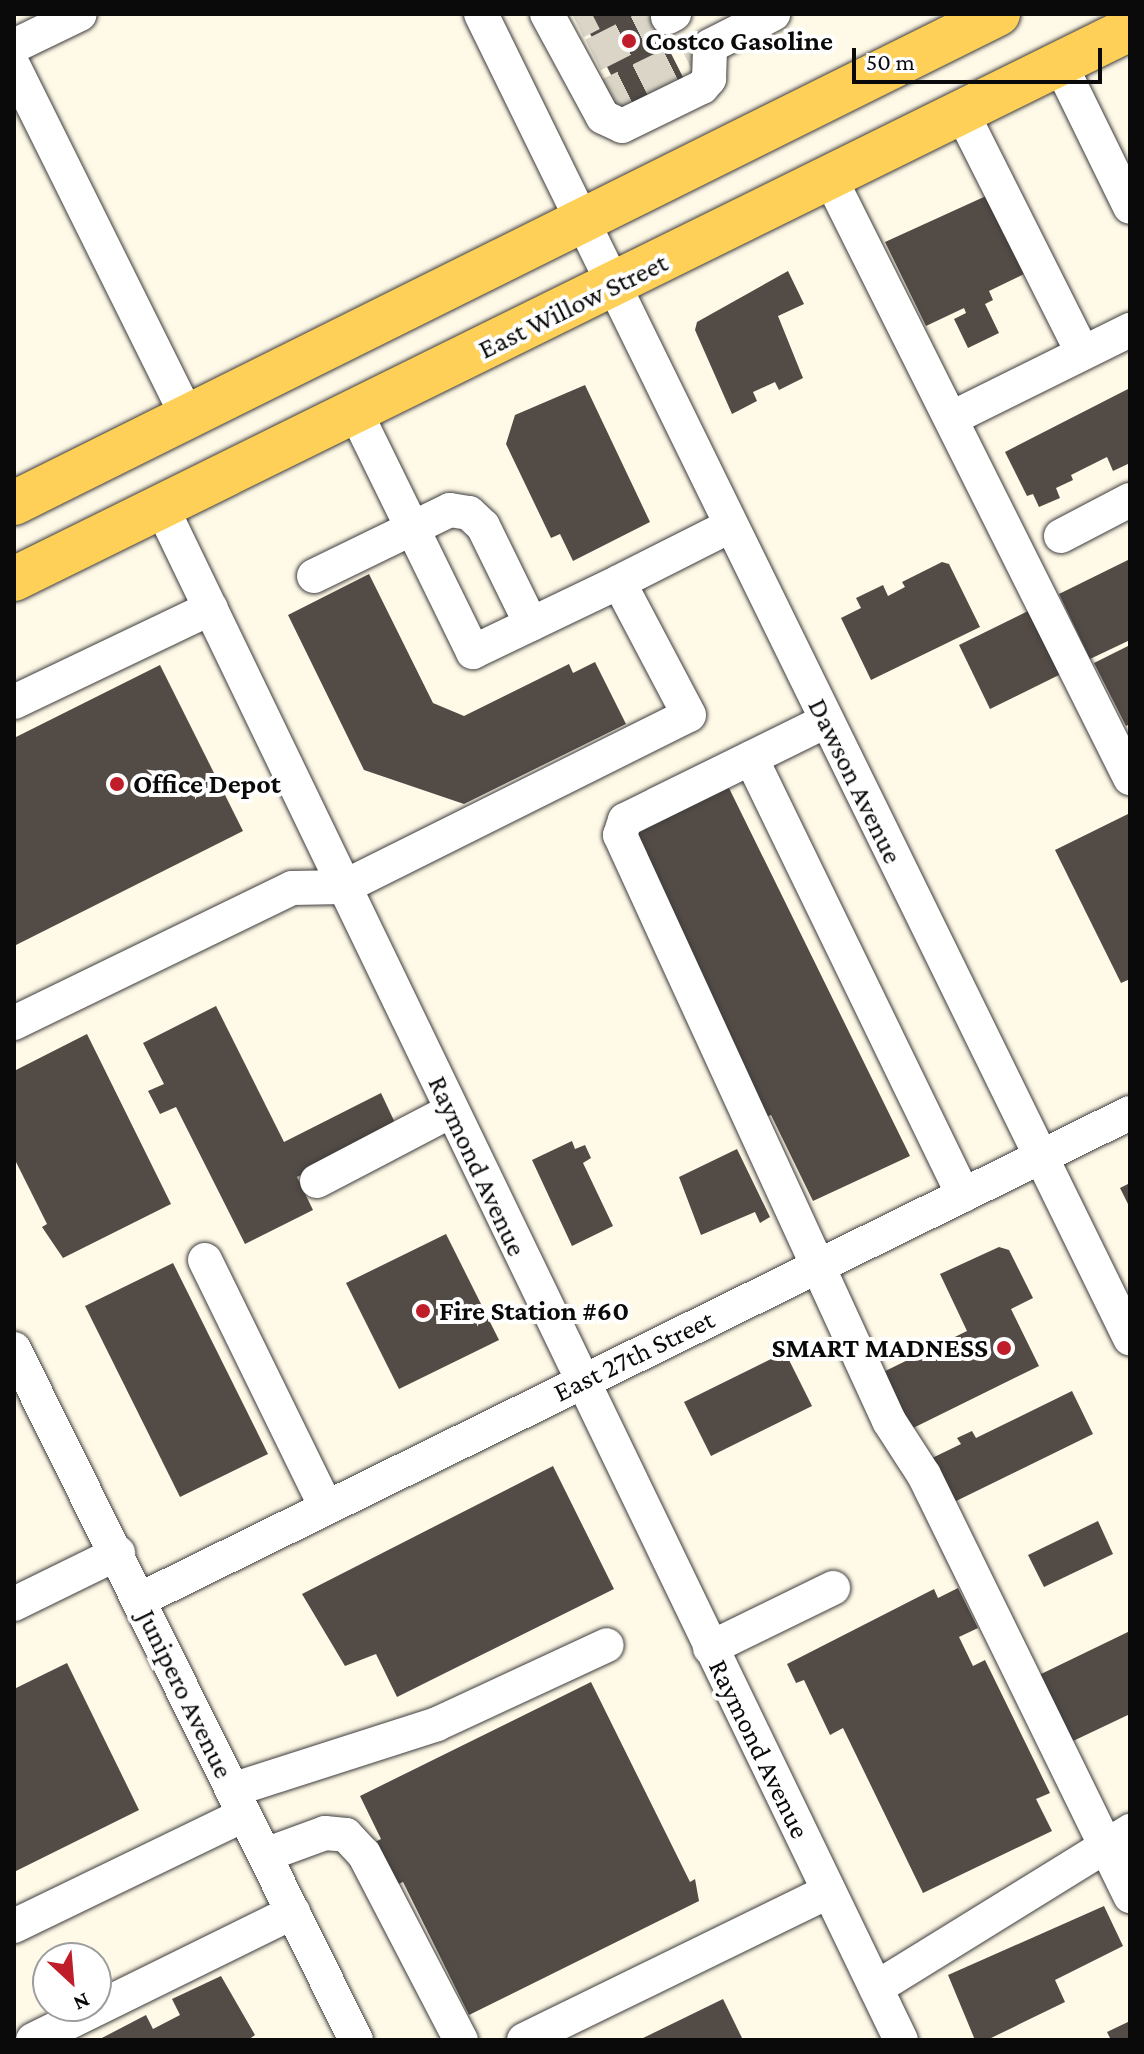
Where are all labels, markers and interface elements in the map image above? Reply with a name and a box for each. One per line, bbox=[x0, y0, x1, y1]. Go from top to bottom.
place label: Costco Gasoline bbox=[645, 24, 833, 58]
marker: Costco Gasoline bbox=[620, 32, 638, 50]
scale bar bbox=[856, 32, 1106, 82]
text: 50 m bbox=[866, 48, 915, 75]
street label: East Willow Street bbox=[473, 246, 673, 366]
street label: Dawson Avenue bbox=[801, 693, 909, 869]
place label: Office Depot bbox=[133, 767, 281, 801]
marker: Office Depot bbox=[108, 775, 126, 793]
street label: Raymond Avenue bbox=[421, 1071, 533, 1261]
place label: Fire Station #60 bbox=[439, 1294, 629, 1328]
marker: Fire Station #60 bbox=[414, 1302, 432, 1320]
street label: East 27th Street bbox=[548, 1303, 720, 1409]
place label: SMART MADNESS bbox=[772, 1331, 988, 1365]
marker: SMART MADNESS bbox=[995, 1339, 1013, 1357]
street label: Junipero Avenue bbox=[130, 1604, 240, 1784]
street label: Raymond Avenue bbox=[701, 1654, 817, 1844]
north arrow bbox=[32, 1942, 112, 2022]
text: N bbox=[70, 1988, 94, 2017]

